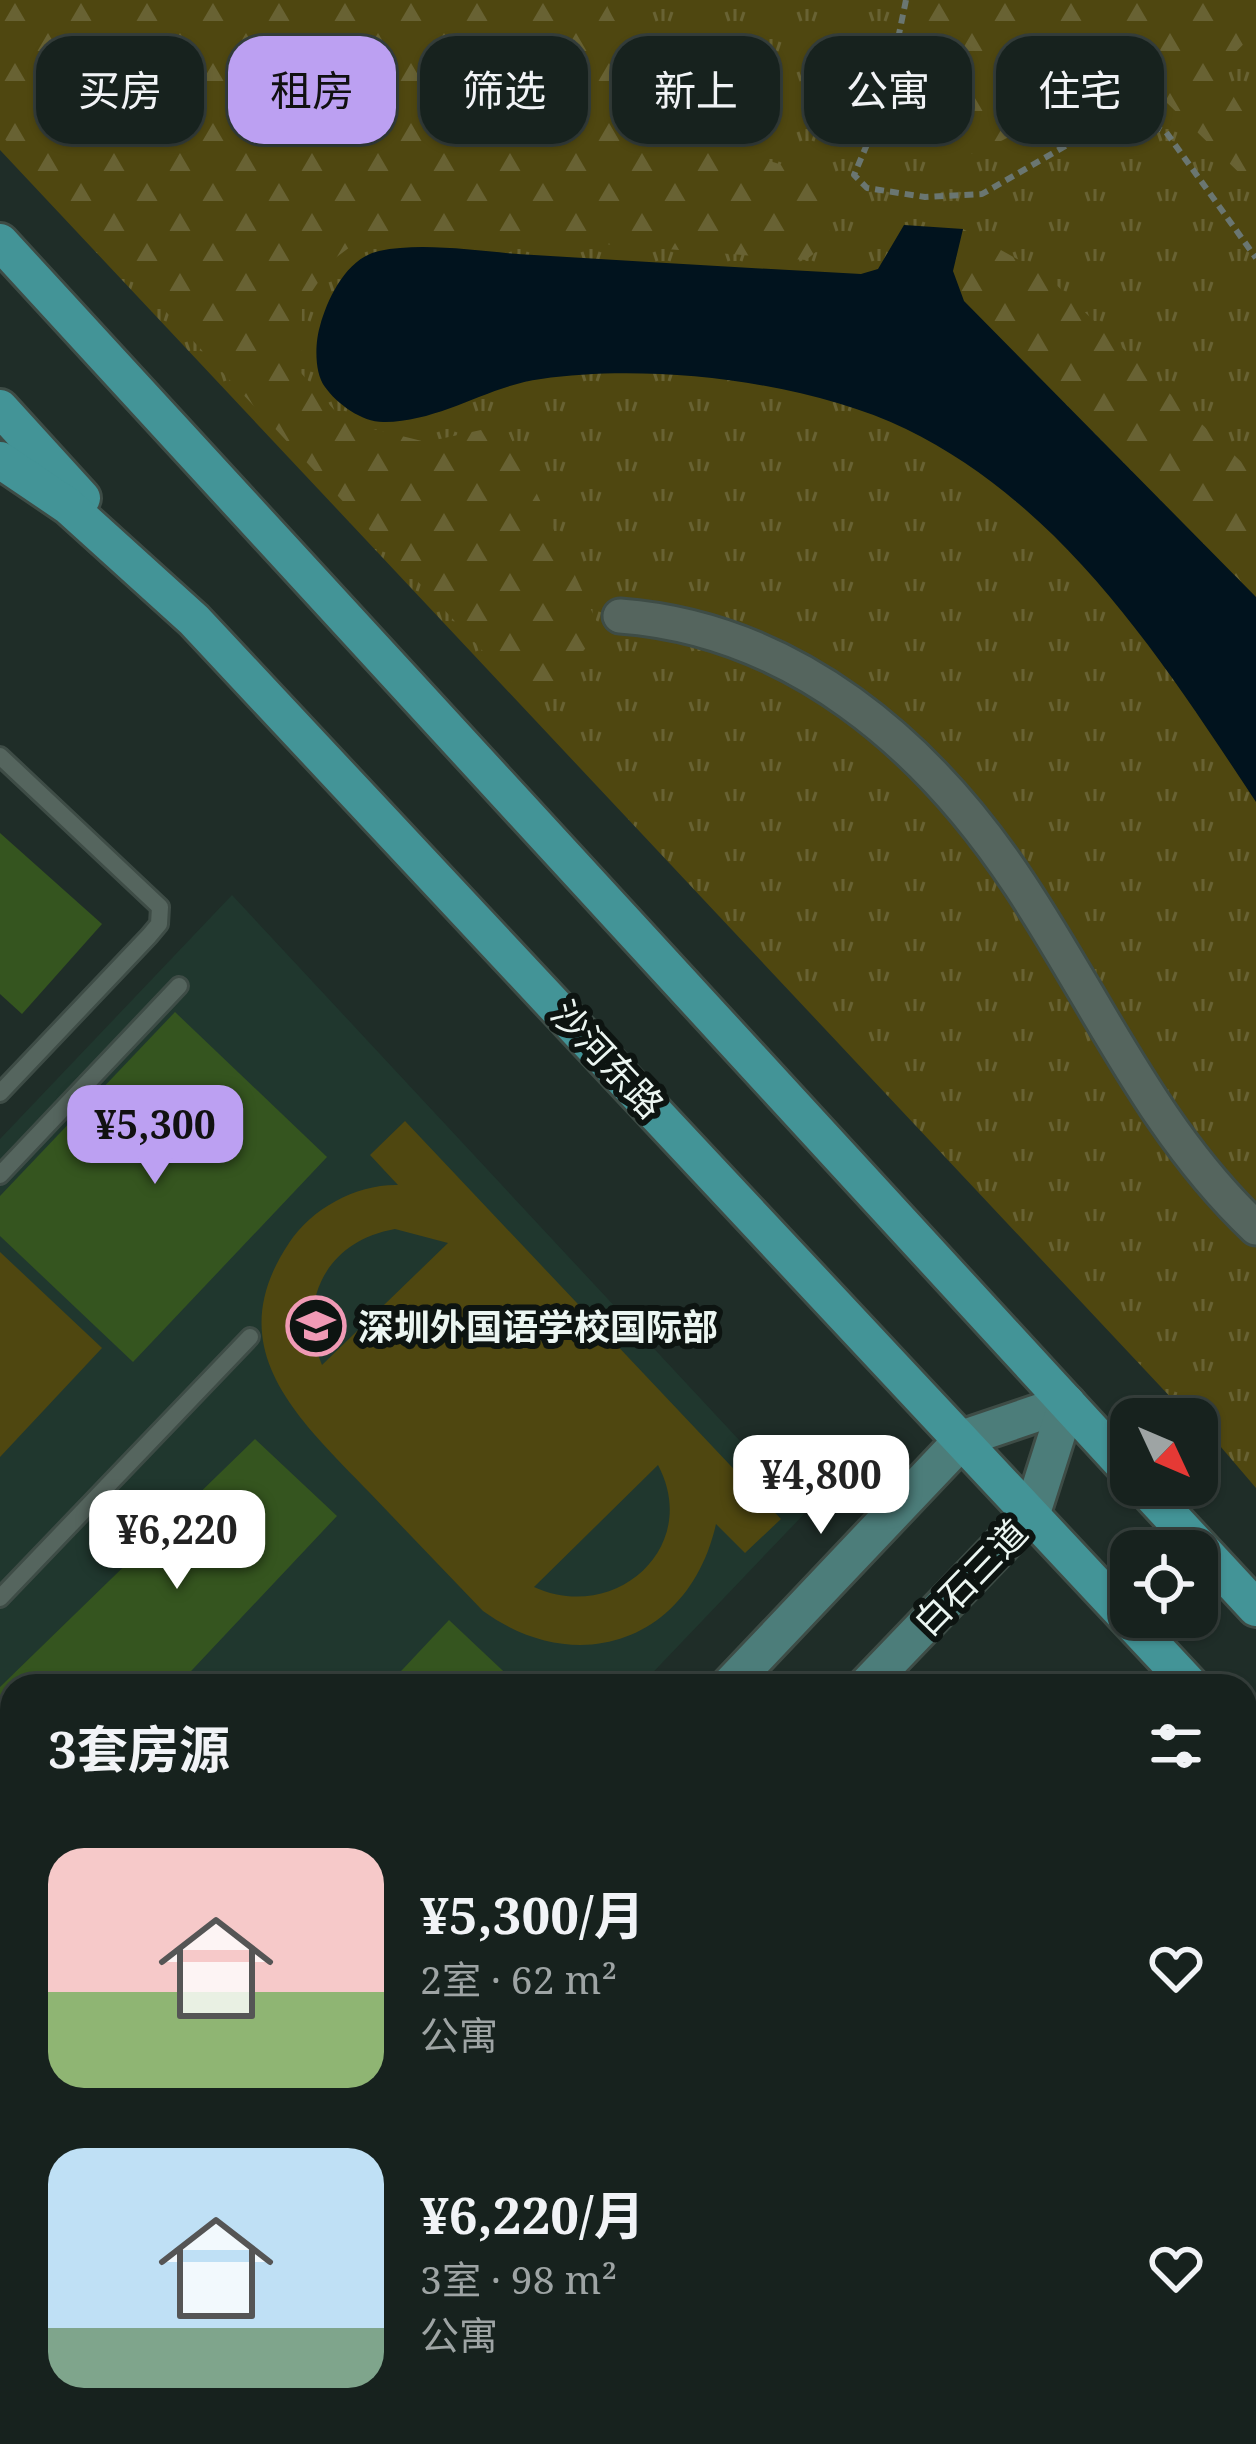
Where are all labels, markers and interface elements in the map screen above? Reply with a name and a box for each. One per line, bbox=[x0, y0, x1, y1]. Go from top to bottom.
chip: 买房 bbox=[36, 36, 204, 144]
chip: 租房 bbox=[228, 36, 396, 144]
chip: 筛选 bbox=[420, 36, 588, 144]
chip: 新上 bbox=[612, 36, 780, 144]
chip: 公寓 bbox=[804, 36, 972, 144]
chip: 住宅 bbox=[996, 36, 1164, 144]
street label: 沙河东路 bbox=[541, 990, 675, 1128]
pin: ¥5,300 bbox=[57, 1085, 253, 1187]
text: ¥5,300 bbox=[94, 1097, 216, 1150]
school or university icon: 深圳外国语学校国际部 bbox=[285, 1295, 347, 1357]
place label: 深圳外国语学校国际部 bbox=[358, 1302, 718, 1351]
north arrow bbox=[1110, 1398, 1218, 1506]
map controls bbox=[1110, 1398, 1218, 1638]
pin: ¥4,800 bbox=[723, 1435, 919, 1537]
text: ¥4,800 bbox=[760, 1447, 882, 1500]
pin: ¥6,220 bbox=[79, 1490, 275, 1592]
text: ¥6,220 bbox=[116, 1502, 238, 1555]
street label: 白石三道 bbox=[902, 1508, 1038, 1646]
button: locate bbox=[1110, 1530, 1218, 1638]
text: 3套房源 bbox=[48, 1713, 230, 1783]
icon: filters bbox=[1143, 1713, 1209, 1779]
text: ¥5,300/月 bbox=[420, 1879, 645, 1949]
icon: home bbox=[144, 1896, 288, 2040]
icon: heart bbox=[1143, 1935, 1209, 2001]
text: 2室 · 62 m² bbox=[420, 1952, 617, 2005]
text: 公寓 bbox=[420, 2008, 498, 2061]
text: ¥6,220/月 bbox=[420, 2179, 645, 2249]
icon: home bbox=[144, 2196, 288, 2340]
icon: heart bbox=[1143, 2235, 1209, 2301]
text: 3室 · 98 m² bbox=[420, 2252, 617, 2305]
text: 公寓 bbox=[420, 2308, 498, 2361]

